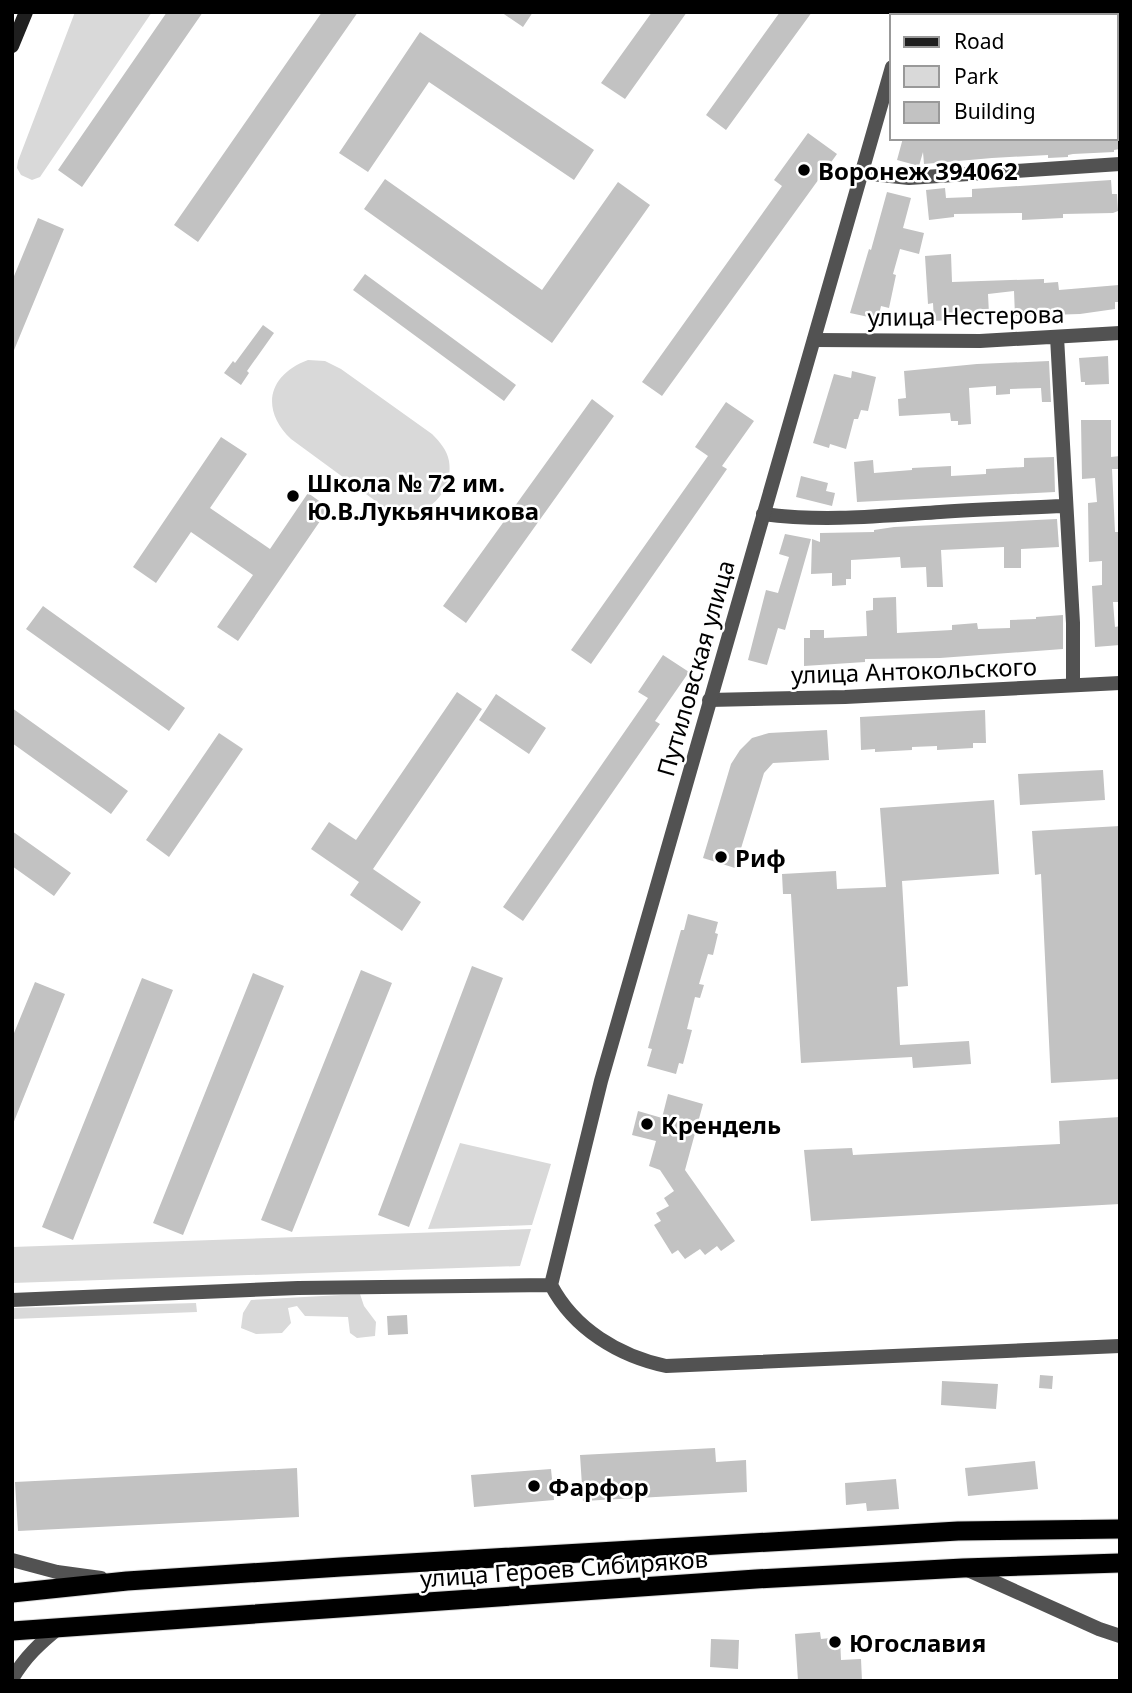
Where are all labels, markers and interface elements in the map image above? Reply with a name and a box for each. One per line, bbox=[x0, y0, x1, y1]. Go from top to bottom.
legend bbox=[890, 14, 1118, 140]
text: Road bbox=[954, 27, 1004, 55]
text: Park bbox=[954, 62, 999, 90]
text: Building bbox=[954, 97, 1036, 125]
place label: Воронеж 394062 bbox=[818, 154, 1018, 187]
marker: Воронеж 394062 bbox=[796, 162, 812, 178]
street label: улица Нестерова bbox=[867, 297, 1065, 333]
place label: Школа № 72 им. Ю.В.Лукьянчикова bbox=[307, 466, 539, 527]
marker: Школа № 72 им. Ю.В.Лукьянчикова bbox=[285, 488, 301, 504]
street label: Путиловская улица bbox=[648, 556, 742, 780]
street label: улица Антокольского bbox=[790, 649, 1038, 691]
place label: Риф bbox=[735, 841, 786, 874]
marker: Риф bbox=[713, 849, 729, 865]
place label: Крендель bbox=[661, 1108, 781, 1141]
marker: Крендель bbox=[639, 1116, 655, 1132]
place label: Фарфор bbox=[548, 1470, 649, 1503]
marker: Фарфор bbox=[526, 1478, 542, 1494]
street label: улица Героев Сибиряков bbox=[419, 1541, 709, 1595]
place label: Югославия bbox=[849, 1626, 986, 1659]
marker: Югославия bbox=[827, 1634, 843, 1650]

